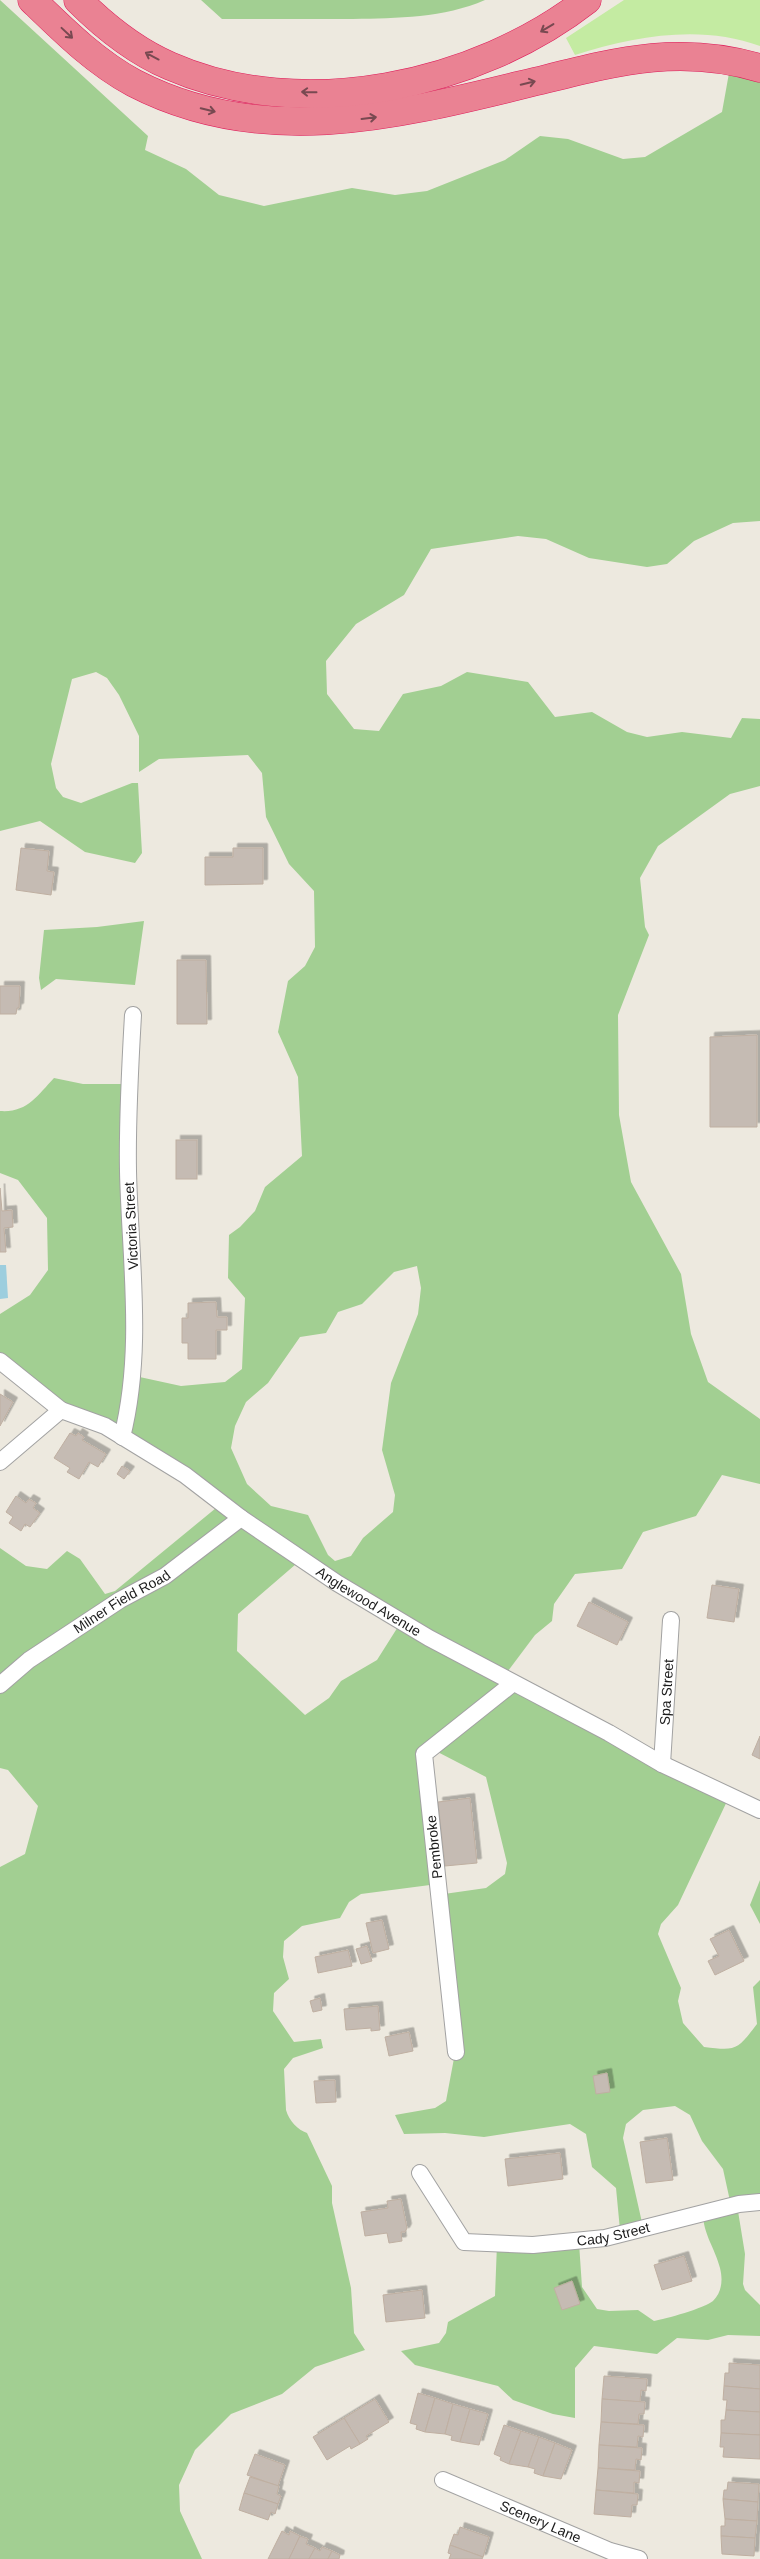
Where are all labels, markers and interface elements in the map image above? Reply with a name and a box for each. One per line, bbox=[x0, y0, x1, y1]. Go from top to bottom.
one-way arrow bbox=[541, 23, 555, 33]
one-way arrow bbox=[61, 28, 74, 39]
one-way arrow bbox=[146, 51, 160, 61]
one-way arrow bbox=[520, 78, 536, 87]
one-way arrow bbox=[301, 88, 317, 97]
one-way arrow bbox=[200, 106, 216, 115]
one-way arrow bbox=[361, 113, 377, 123]
street label: Victoria Street bbox=[121, 1182, 141, 1270]
street label: Anglewood Avenue bbox=[313, 1563, 424, 1639]
street label: Milner Field Road bbox=[70, 1567, 174, 1637]
street label: Spa Street bbox=[656, 1658, 677, 1726]
street label: Pembroke bbox=[423, 1814, 445, 1880]
street label: Cady Street bbox=[576, 2219, 651, 2249]
street label: Scenery Lane bbox=[498, 2497, 584, 2546]

